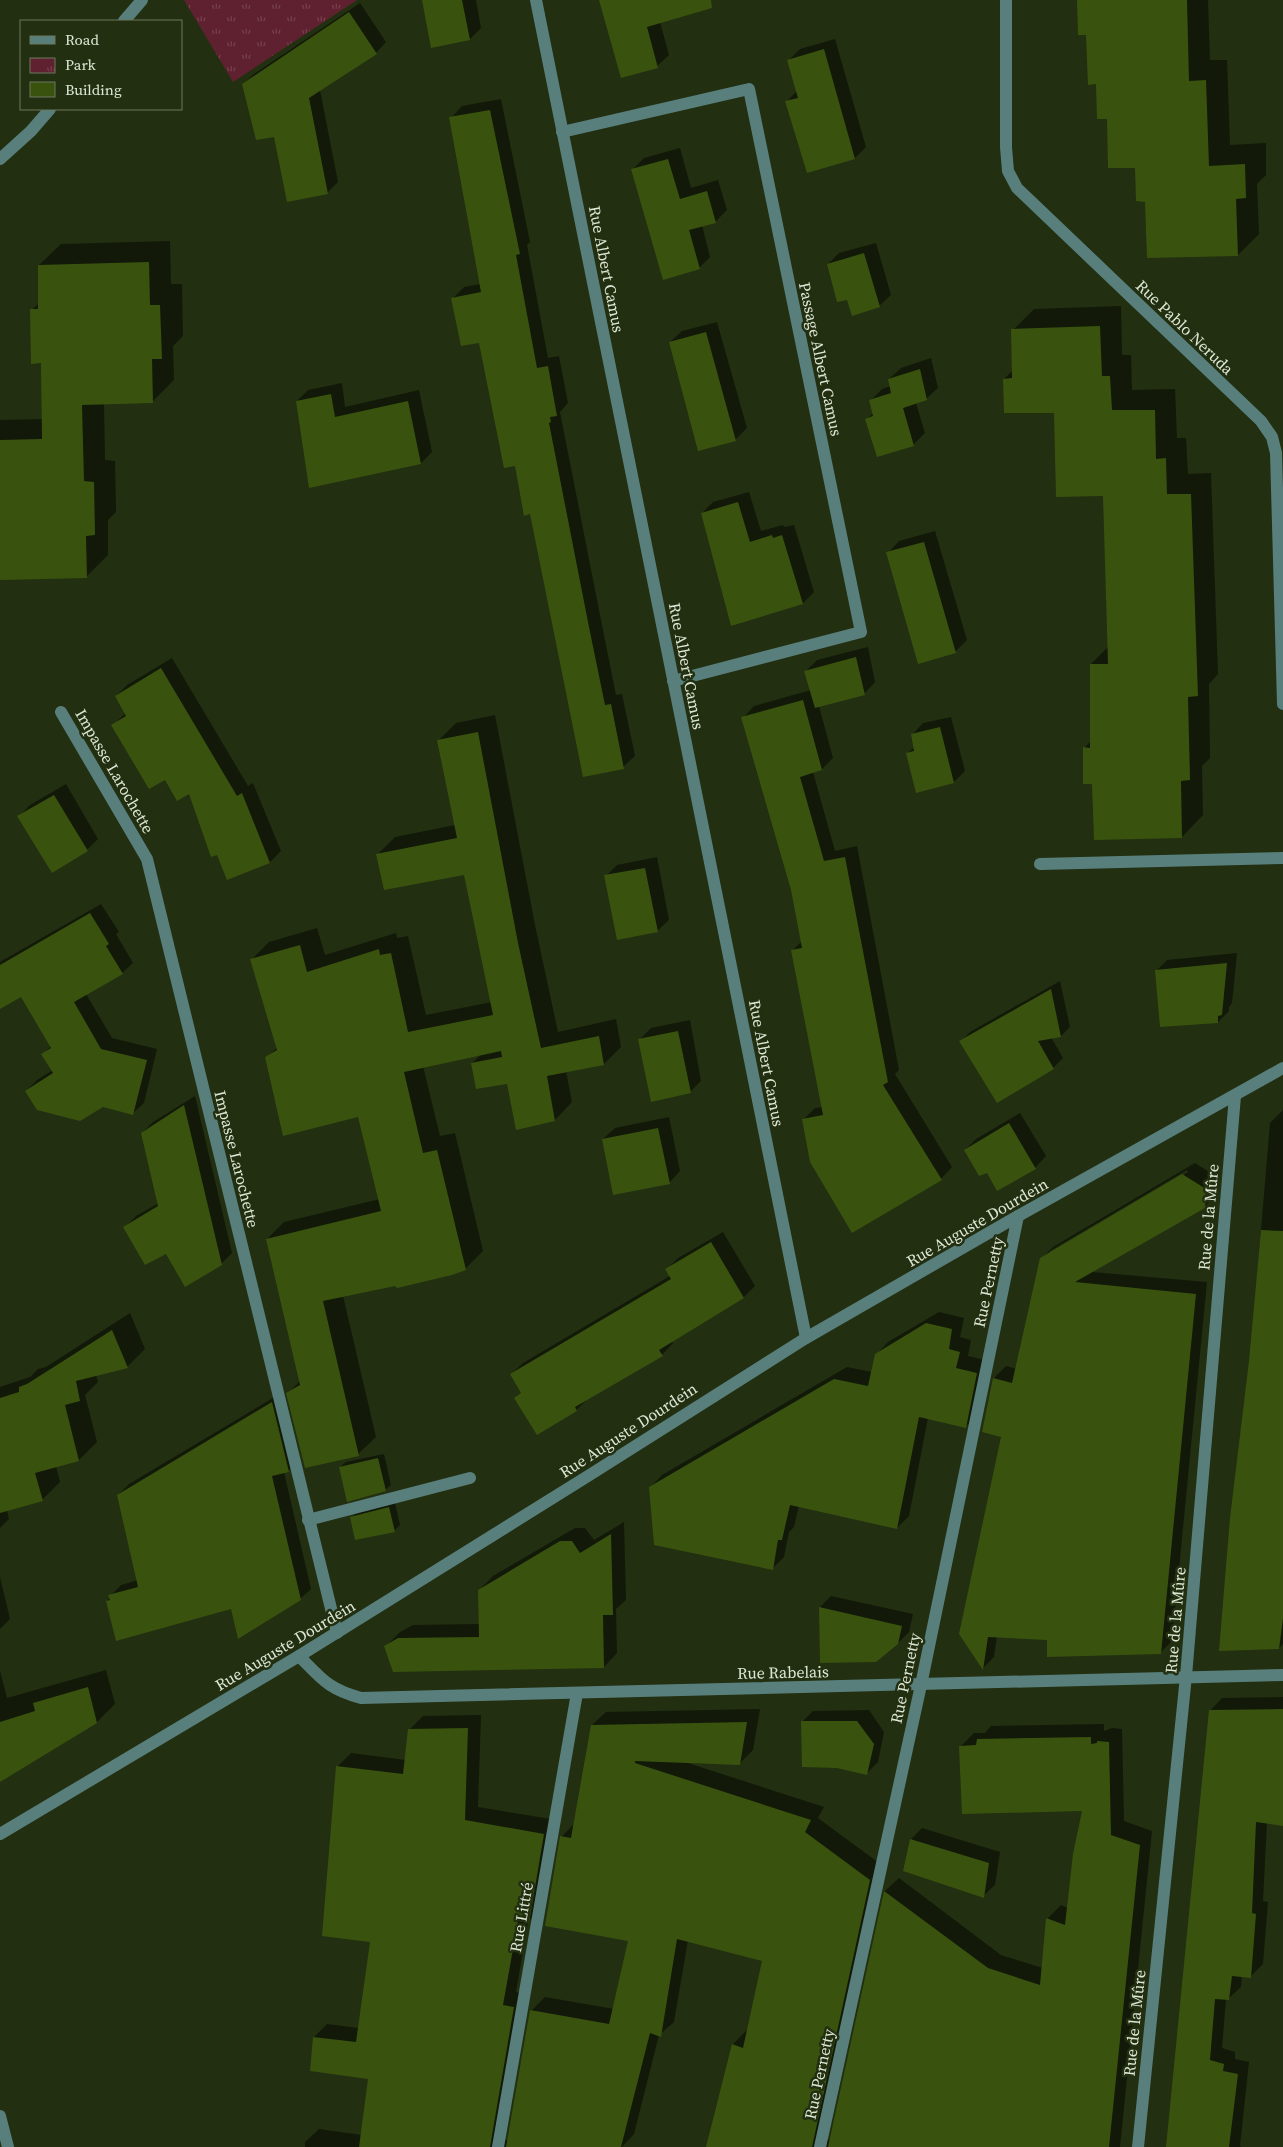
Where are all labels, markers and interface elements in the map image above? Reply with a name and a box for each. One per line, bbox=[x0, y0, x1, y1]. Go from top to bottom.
legend bbox=[20, 20, 182, 110]
text: Road bbox=[65, 29, 99, 50]
text: Park bbox=[65, 54, 97, 75]
text: Building bbox=[65, 79, 122, 100]
street label: Rue Albert Camus bbox=[584, 204, 630, 334]
street label: Rue Pablo Neruda bbox=[1131, 275, 1239, 380]
street label: Passage Albert Camus bbox=[794, 280, 848, 438]
street label: Rue Albert Camus bbox=[664, 601, 710, 731]
street label: Impasse Larochette bbox=[70, 705, 160, 837]
street label: Rue Albert Camus bbox=[744, 998, 790, 1128]
street label: Impasse Larochette bbox=[209, 1088, 265, 1230]
street label: Rue de la Mûre bbox=[1192, 1163, 1224, 1271]
street label: Rue Auguste Dourdein bbox=[902, 1172, 1052, 1272]
street label: Rue Pernetty bbox=[968, 1234, 1008, 1329]
street label: Rue Auguste Dourdein bbox=[555, 1377, 701, 1483]
street label: Rue de la Mûre bbox=[1159, 1566, 1191, 1674]
street label: Rue Auguste Dourdein bbox=[211, 1594, 360, 1696]
street label: Rue Pernetty bbox=[885, 1630, 925, 1725]
street label: Rue Rabelais bbox=[737, 1660, 829, 1684]
street label: Rue Littré bbox=[504, 1880, 538, 1954]
street label: Rue de la Mûre bbox=[1117, 1969, 1151, 2077]
street label: Rue Pernetty bbox=[799, 2026, 839, 2121]

